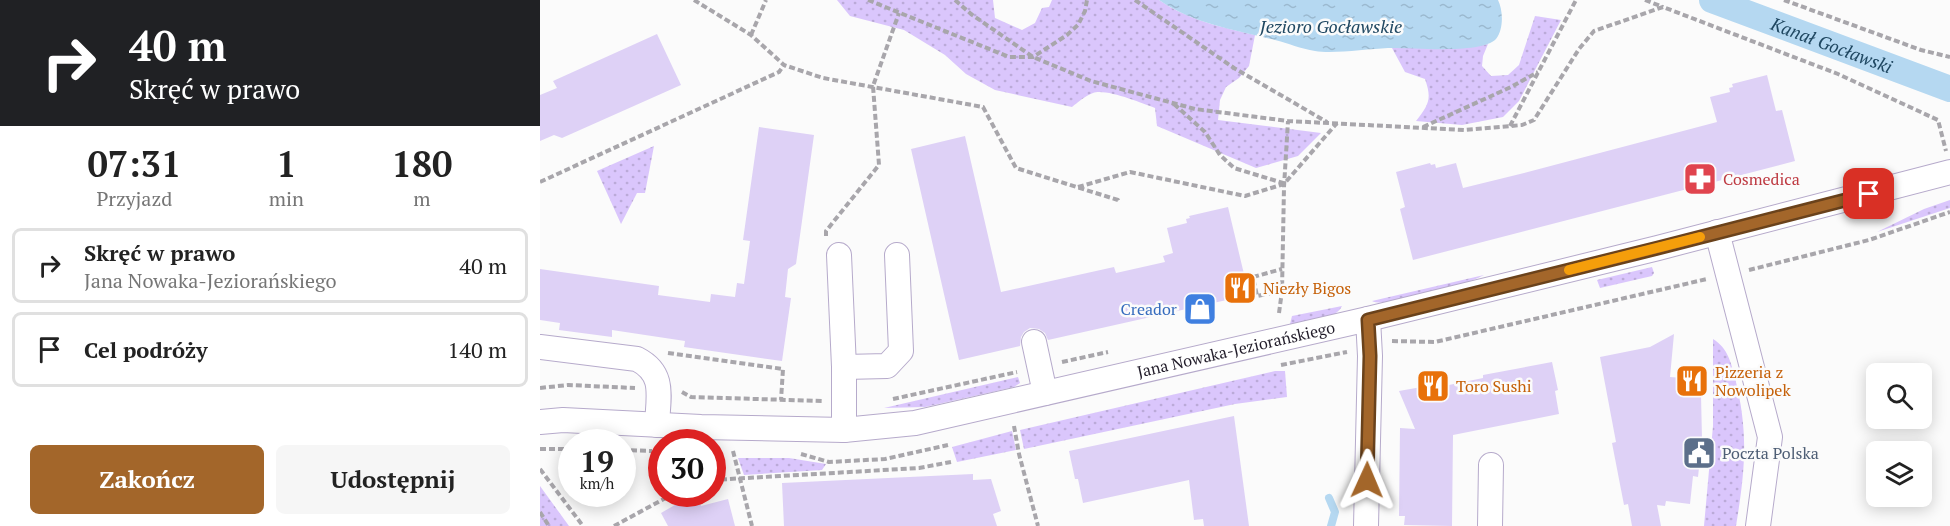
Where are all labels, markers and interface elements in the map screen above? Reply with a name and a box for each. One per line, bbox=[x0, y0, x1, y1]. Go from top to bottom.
water label: Kanał Gocławski bbox=[1767, 11, 1896, 78]
water label: Jezioro Gocławskie bbox=[1259, 14, 1402, 38]
text: 40 m bbox=[129, 17, 227, 73]
icon: right bbox=[30, 24, 108, 102]
text: Skręć w prawo bbox=[129, 71, 300, 107]
text: 07:31 bbox=[88, 140, 181, 187]
text: 1 bbox=[276, 140, 297, 187]
text: 180 bbox=[391, 140, 452, 187]
pharmacy icon: Cosmedica bbox=[1682, 161, 1718, 197]
place label: Cosmedica bbox=[1723, 168, 1800, 190]
pin bbox=[1843, 168, 1894, 219]
icon: arrive bbox=[1852, 177, 1885, 210]
text: Przyjazd bbox=[96, 185, 172, 212]
text: min bbox=[269, 185, 304, 212]
text: m bbox=[413, 185, 431, 212]
text: Skręć w prawo bbox=[84, 238, 235, 267]
icon: right bbox=[33, 249, 66, 282]
text: 40 m bbox=[459, 251, 507, 280]
text: Jana Nowaka-Jeziorańskiego bbox=[84, 267, 337, 294]
restaurant icon: Niezły Bigos bbox=[1222, 270, 1258, 306]
place label: Niezły Bigos bbox=[1263, 277, 1351, 299]
shop icon: Creador bbox=[1182, 291, 1218, 327]
place label: Creador bbox=[1121, 298, 1178, 320]
street label: Jana Nowaka-Jeziorańskiego bbox=[1135, 316, 1337, 383]
icon: arrive bbox=[33, 333, 66, 366]
text: Cel podróży bbox=[84, 335, 208, 364]
text: 140 m bbox=[447, 335, 507, 364]
place label: Pizzeria z Nowolipek bbox=[1715, 361, 1791, 401]
restaurant icon: Pizzeria z Nowolipek bbox=[1674, 363, 1710, 399]
map controls bbox=[1866, 363, 1932, 507]
button: search bbox=[1866, 363, 1932, 429]
restaurant icon: Toro Sushi bbox=[1415, 368, 1451, 404]
place label: Toro Sushi bbox=[1456, 375, 1532, 397]
speed limit sign: 30 bbox=[648, 429, 726, 507]
public building icon: Poczta Polska bbox=[1681, 435, 1717, 471]
text: 19 bbox=[580, 441, 614, 481]
button: layers bbox=[1866, 441, 1932, 507]
place label: Poczta Polska bbox=[1722, 442, 1819, 464]
button: Zakończ bbox=[30, 445, 264, 514]
button: Udostępnij bbox=[276, 445, 510, 514]
position arrow bbox=[1335, 448, 1399, 512]
text: km/h bbox=[580, 473, 614, 493]

